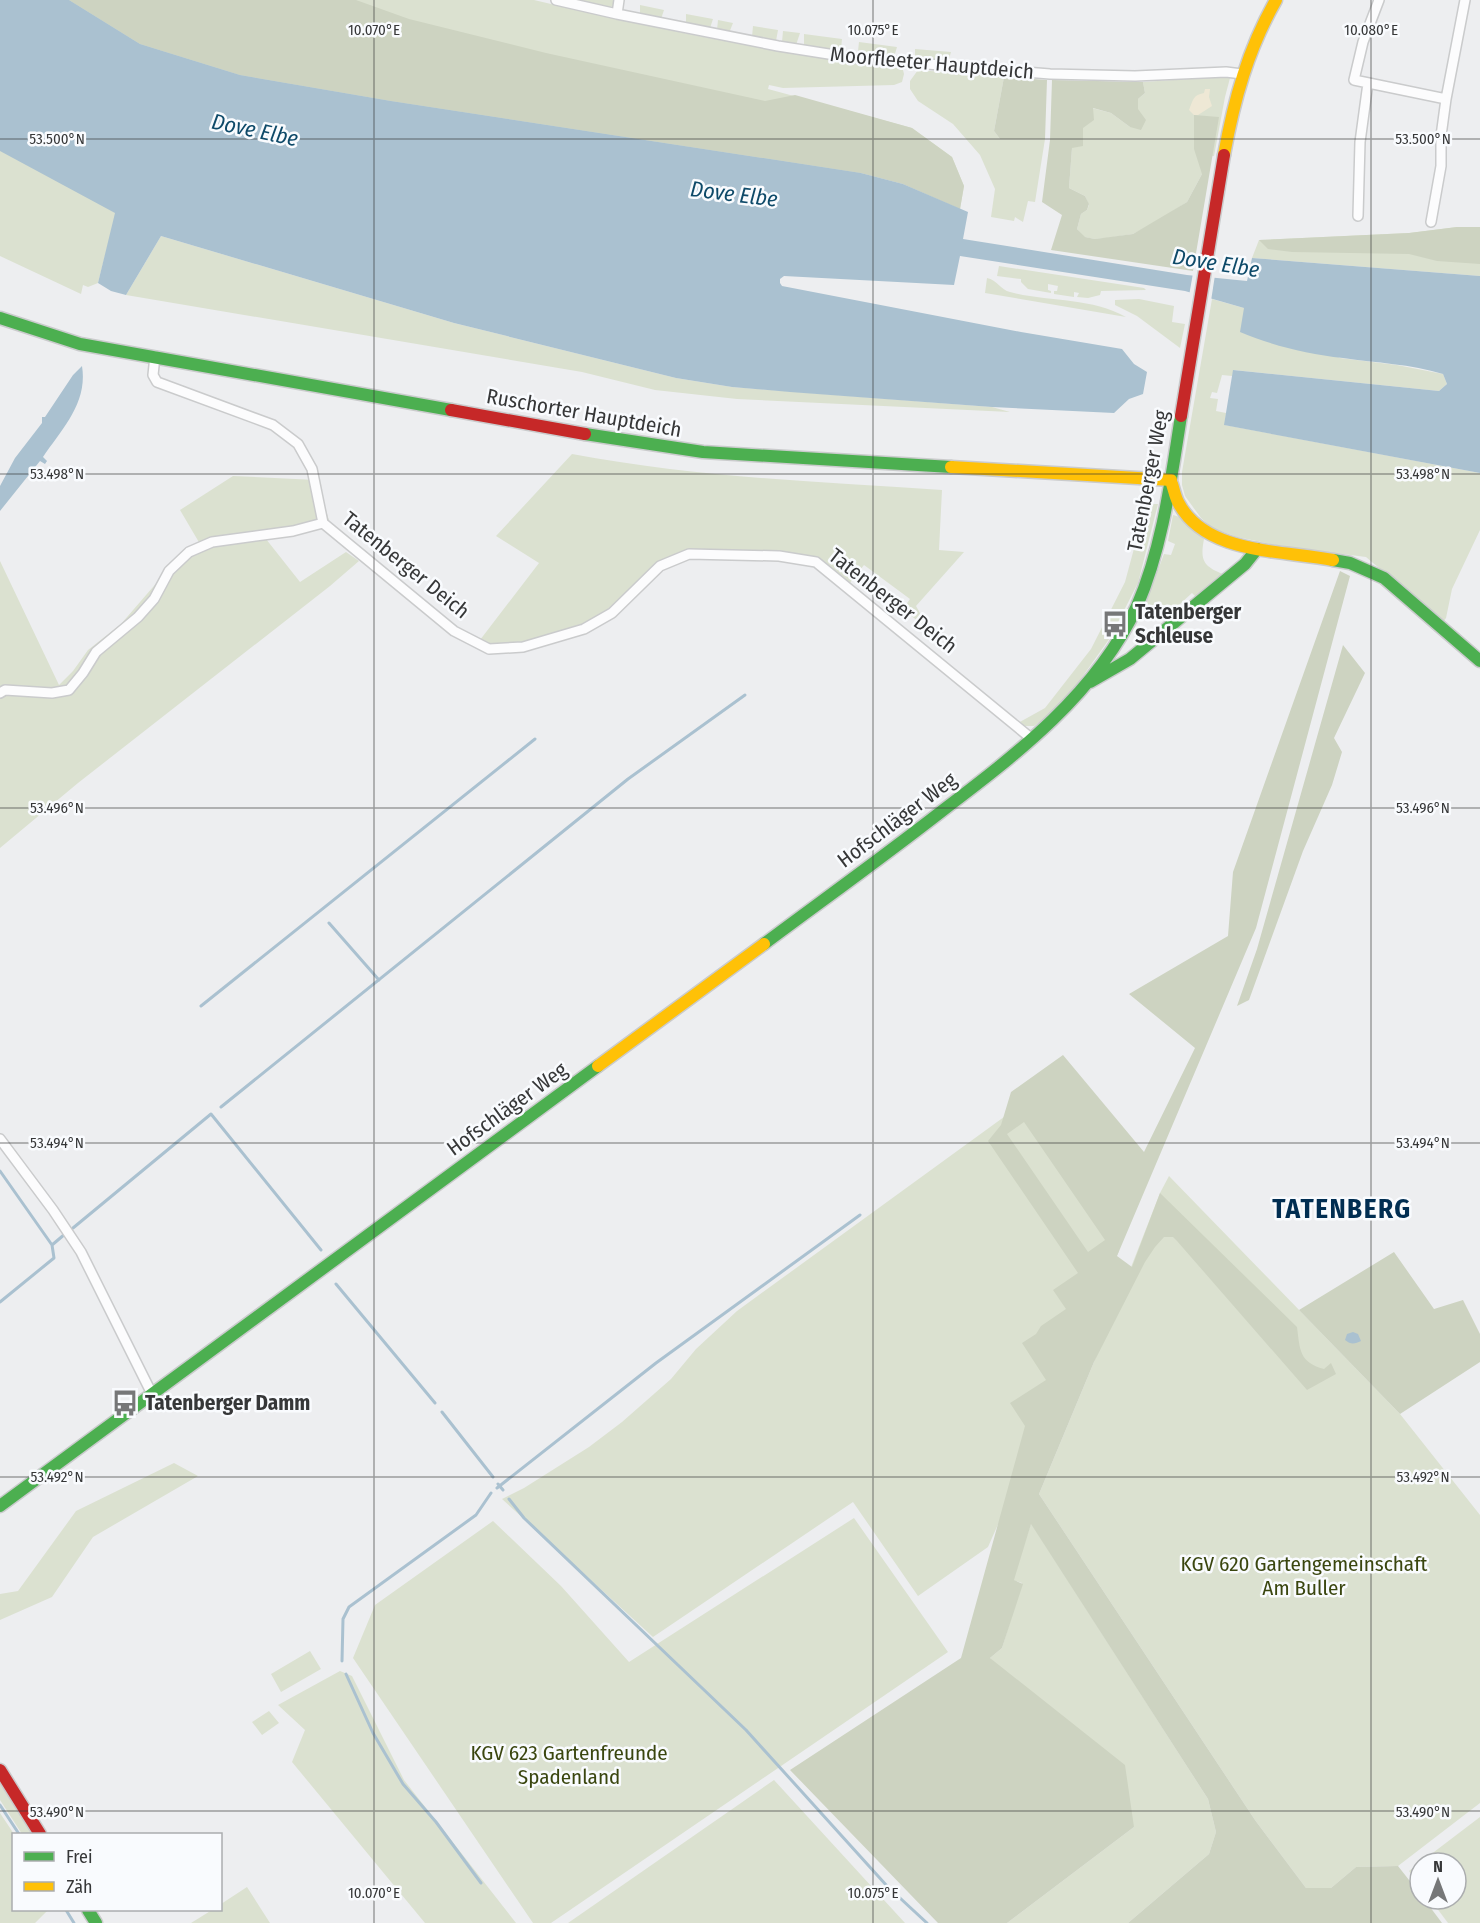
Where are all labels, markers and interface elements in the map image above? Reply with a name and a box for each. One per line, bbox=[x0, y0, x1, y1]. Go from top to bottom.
text: 10.070°E bbox=[348, 21, 400, 39]
text: 10.075°E bbox=[848, 21, 898, 39]
text: 10.080°E bbox=[1344, 21, 1398, 39]
street label: Moorfleeter Hauptdeich bbox=[829, 41, 1035, 85]
water label: Dove Elbe bbox=[209, 108, 301, 152]
text: 53.500°N bbox=[29, 130, 85, 148]
text: 53.500°N bbox=[1395, 130, 1451, 148]
water label: Dove Elbe bbox=[689, 175, 779, 213]
water label: Dove Elbe bbox=[1171, 243, 1261, 283]
street label: Ruschorter Hauptdeich bbox=[484, 383, 684, 443]
street label: Tatenberger Weg bbox=[1122, 408, 1174, 554]
text: 53.498°N bbox=[30, 465, 84, 483]
text: 53.498°N bbox=[1396, 465, 1450, 483]
street label: Tatenberger Deich bbox=[337, 506, 475, 624]
street label: Tatenberger Deich bbox=[824, 543, 962, 659]
place label: Tatenberger Schleuse bbox=[1135, 599, 1241, 649]
bus stop icon: Tatenberger Schleuse bbox=[1100, 609, 1130, 639]
street label: Hofschläger Weg bbox=[832, 767, 962, 873]
text: 53.496°N bbox=[30, 799, 84, 817]
text: 53.496°N bbox=[1396, 799, 1450, 817]
street label: Hofschläger Weg bbox=[442, 1056, 572, 1161]
text: 53.494°N bbox=[30, 1134, 84, 1152]
text: 53.494°N bbox=[1396, 1134, 1450, 1152]
district label: TATENBERG bbox=[1272, 1193, 1412, 1225]
bus stop icon: Tatenberger Damm bbox=[110, 1388, 140, 1418]
place label: Tatenberger Damm bbox=[145, 1390, 310, 1416]
text: 53.492°N bbox=[31, 1468, 84, 1486]
text: 53.492°N bbox=[1397, 1468, 1450, 1486]
park label: KGV 620 Gartengemeinschaft Am Buller bbox=[1181, 1551, 1428, 1601]
park label: KGV 623 Gartenfreunde Spadenland bbox=[470, 1740, 668, 1790]
text: 53.490°N bbox=[30, 1803, 84, 1821]
text: 53.490°N bbox=[1396, 1803, 1450, 1821]
legend bbox=[12, 1833, 222, 1911]
text: Frei bbox=[66, 1846, 92, 1868]
north arrow bbox=[1408, 1851, 1468, 1911]
text: N bbox=[1433, 1857, 1443, 1876]
text: Zäh bbox=[66, 1876, 93, 1898]
text: 10.070°E bbox=[348, 1884, 400, 1902]
text: 10.075°E bbox=[848, 1884, 898, 1902]

